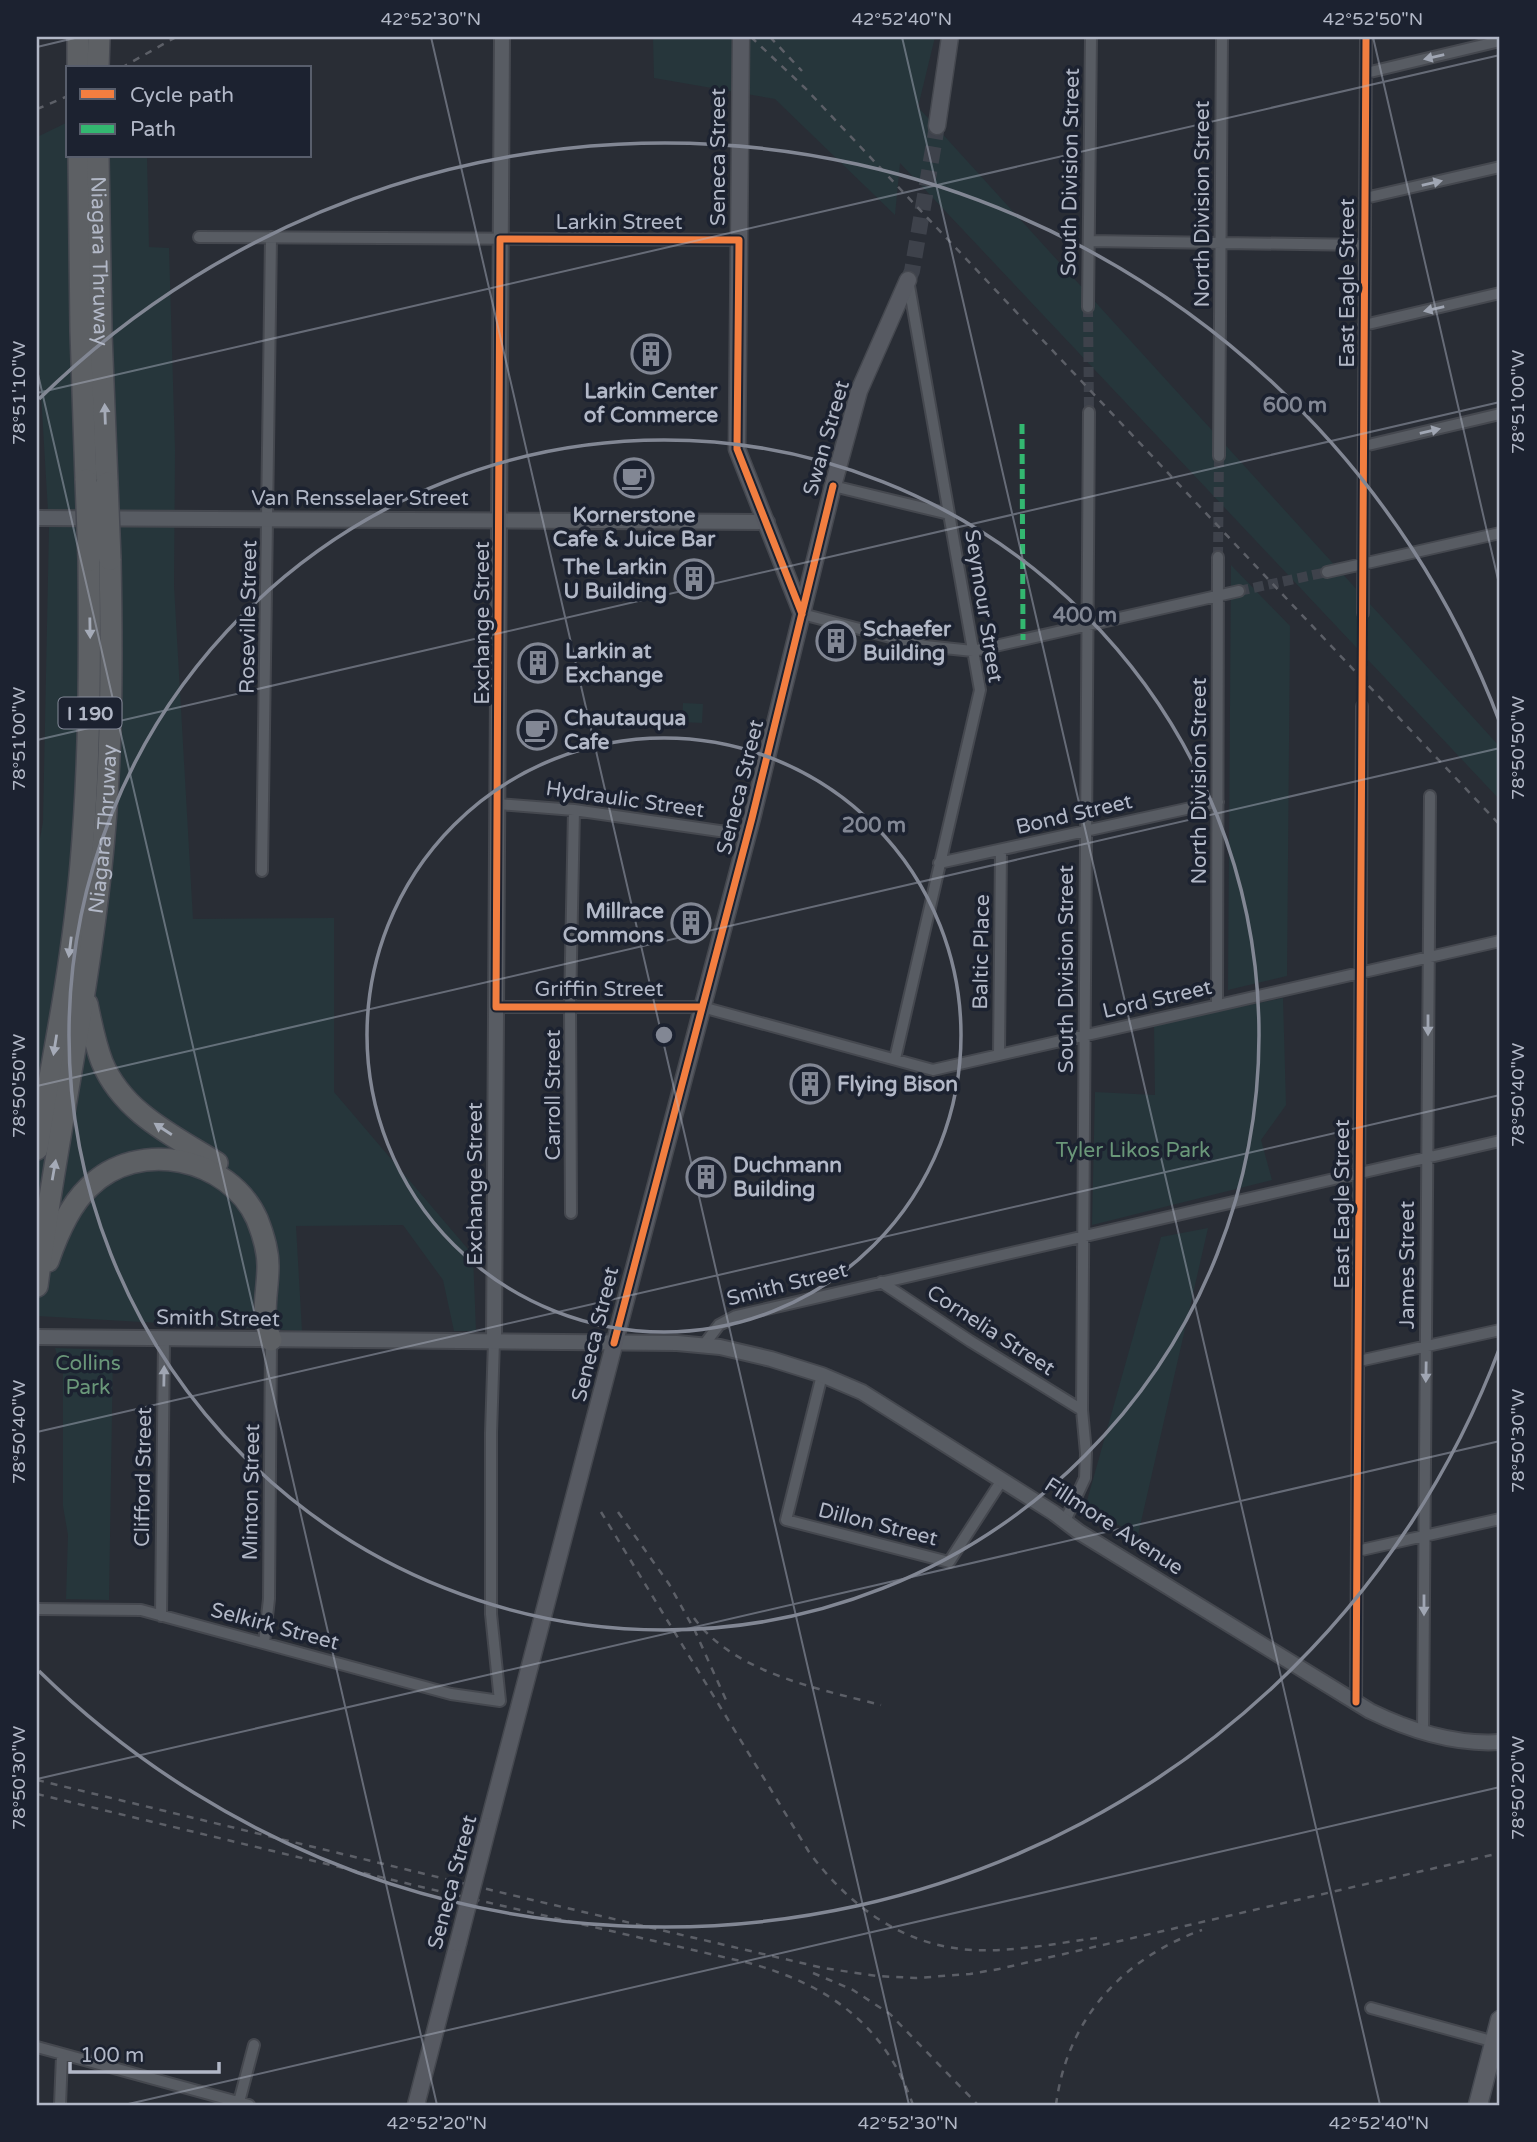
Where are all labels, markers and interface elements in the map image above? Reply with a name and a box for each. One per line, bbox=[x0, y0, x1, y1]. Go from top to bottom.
text: 42°52'30"N bbox=[381, 8, 481, 30]
text: 42°52'40"N bbox=[852, 8, 952, 30]
text: 42°52'50"N bbox=[1323, 8, 1423, 30]
one-way arrow bbox=[1423, 52, 1445, 63]
legend bbox=[66, 66, 312, 158]
street label: South Division Street bbox=[1056, 68, 1085, 276]
text: Cycle path bbox=[130, 83, 234, 108]
street label: Seneca Street bbox=[706, 88, 731, 226]
street label: North Division Street bbox=[1190, 100, 1215, 308]
text: Path bbox=[130, 117, 176, 142]
street label: Niagara Thruway bbox=[85, 176, 113, 346]
one-way arrow bbox=[1421, 177, 1443, 188]
street label: East Eagle Street bbox=[1335, 198, 1360, 368]
street label: Larkin Street bbox=[556, 210, 682, 235]
one-way arrow bbox=[1423, 303, 1445, 314]
building icon: Larkin Center of Commerce bbox=[630, 333, 672, 375]
text: 78°51'10"W bbox=[8, 341, 30, 445]
text: 78°51'00"W bbox=[1507, 350, 1529, 454]
street label: Swan Street bbox=[798, 378, 855, 499]
place label: Larkin Center of Commerce bbox=[584, 379, 719, 428]
text: 600 m bbox=[1263, 393, 1327, 418]
one-way arrow bbox=[99, 403, 110, 425]
one-way arrow bbox=[1419, 425, 1441, 436]
cafe icon: Kornerstone Cafe & Juice Bar bbox=[613, 457, 655, 499]
street label: Van Rensselaer Street bbox=[251, 486, 469, 511]
place label: Kornerstone Cafe & Juice Bar bbox=[553, 503, 716, 552]
street label: Seymour Street bbox=[959, 528, 1008, 684]
street label: Roseville Street bbox=[235, 540, 262, 694]
street label: Exchange Street bbox=[470, 541, 495, 705]
place label: The Larkin U Building bbox=[562, 555, 667, 604]
building icon: The Larkin U Building bbox=[673, 558, 715, 600]
text: 400 m bbox=[1053, 603, 1117, 628]
one-way arrow bbox=[84, 617, 96, 639]
place label: Schaefer Building bbox=[863, 617, 952, 666]
building icon: Schaefer Building bbox=[815, 620, 857, 662]
place label: Larkin at Exchange bbox=[565, 639, 663, 688]
building icon: Larkin at Exchange bbox=[517, 642, 559, 684]
street label: North Division Street bbox=[1187, 677, 1212, 885]
text: 78°51'00"W bbox=[8, 687, 30, 791]
text: 78°50'50"W bbox=[1507, 696, 1529, 800]
road number: I 190 bbox=[58, 698, 122, 728]
place label: Chautauqua Cafe bbox=[564, 706, 686, 755]
cafe icon: Chautauqua Cafe bbox=[516, 709, 558, 751]
street label: Seneca Street bbox=[712, 717, 769, 857]
street label: Niagara Thruway bbox=[84, 744, 122, 915]
street label: Hydraulic Street bbox=[544, 776, 706, 823]
street label: Bond Street bbox=[1013, 789, 1135, 840]
text: 200 m bbox=[842, 813, 906, 838]
street label: South Division Street bbox=[1054, 865, 1079, 1073]
street label: Baltic Place bbox=[968, 894, 995, 1010]
place label: Millrace Commons bbox=[563, 899, 664, 948]
building icon: Millrace Commons bbox=[670, 902, 712, 944]
one-way arrow bbox=[65, 936, 76, 958]
street label: Lord Street bbox=[1100, 975, 1214, 1024]
street label: Griffin Street bbox=[534, 977, 664, 1002]
one-way arrow bbox=[1422, 1015, 1434, 1037]
centre of rings bbox=[652, 1023, 676, 1047]
street label: Carroll Street bbox=[541, 1030, 566, 1160]
text: 78°50'50"W bbox=[8, 1034, 30, 1138]
one-way arrow bbox=[49, 1034, 60, 1056]
text: 78°50'40"W bbox=[1507, 1043, 1529, 1147]
building icon: Flying Bison bbox=[789, 1063, 831, 1105]
place label: Flying Bison bbox=[837, 1072, 958, 1097]
street label: Exchange Street bbox=[463, 1102, 488, 1266]
street label: East Eagle Street bbox=[1330, 1119, 1355, 1289]
one-way arrow bbox=[154, 1122, 172, 1136]
park label: Tyler Likos Park bbox=[1056, 1138, 1210, 1163]
place label: Duchmann Building bbox=[733, 1153, 842, 1202]
building icon: Duchmann Building bbox=[685, 1156, 727, 1198]
one-way arrow bbox=[49, 1159, 60, 1181]
street label: James Street bbox=[1395, 1201, 1420, 1329]
street label: Smith Street bbox=[724, 1257, 850, 1312]
street label: Seneca Street bbox=[567, 1264, 624, 1404]
street label: Cornelia Street bbox=[922, 1280, 1059, 1381]
street label: Smith Street bbox=[156, 1305, 280, 1332]
park label: Collins Park bbox=[55, 1351, 121, 1400]
one-way arrow bbox=[1420, 1362, 1432, 1384]
one-way arrow bbox=[158, 1365, 169, 1387]
text: 78°50'40"W bbox=[8, 1380, 30, 1484]
text: 78°50'30"W bbox=[1507, 1389, 1529, 1493]
street label: Clifford Street bbox=[130, 1407, 157, 1547]
street label: Minton Street bbox=[238, 1423, 265, 1561]
street label: Fillmore Avenue bbox=[1040, 1472, 1188, 1581]
street label: Dillon Street bbox=[816, 1498, 940, 1551]
one-way arrow bbox=[1418, 1594, 1430, 1616]
street label: Selkirk Street bbox=[208, 1597, 342, 1656]
text: 78°50'30"W bbox=[8, 1726, 30, 1830]
text: 78°50'20"W bbox=[1507, 1736, 1529, 1840]
street label: Seneca Street bbox=[423, 1812, 482, 1952]
scale bar bbox=[70, 2030, 219, 2074]
text: 100 m bbox=[80, 2043, 144, 2068]
text: 42°52'20"N bbox=[387, 2112, 487, 2134]
text: 42°52'30"N bbox=[858, 2112, 958, 2134]
text: 42°52'40"N bbox=[1329, 2112, 1429, 2134]

